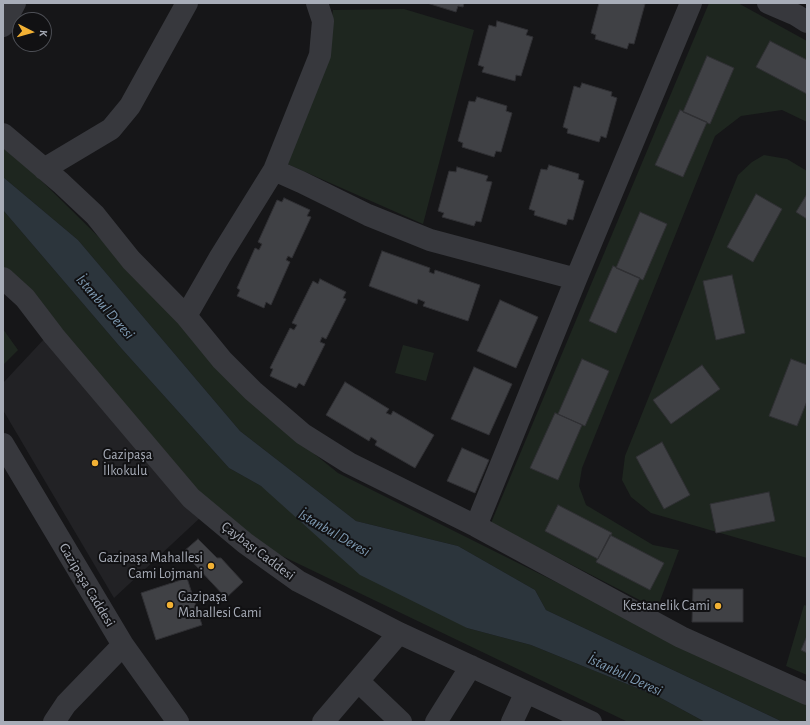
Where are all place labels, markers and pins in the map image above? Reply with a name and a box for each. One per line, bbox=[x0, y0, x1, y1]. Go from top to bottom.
place label: Gazipaşa İlkokulu bbox=[103, 447, 152, 480]
marker: Gazipaşa İlkokulu bbox=[90, 458, 100, 468]
place label: Gazipaşa Mahallesi Cami Lojmani bbox=[99, 550, 203, 582]
marker: Gazipaşa Mahallesi Cami Lojmani bbox=[206, 561, 216, 571]
place label: Gazipaşa Mahallesi Cami bbox=[178, 589, 262, 622]
place label: Kestanelik Cami bbox=[623, 598, 710, 614]
marker: Gazipaşa Mahallesi Cami bbox=[165, 600, 175, 610]
marker: Kestanelik Cami bbox=[713, 601, 723, 611]

